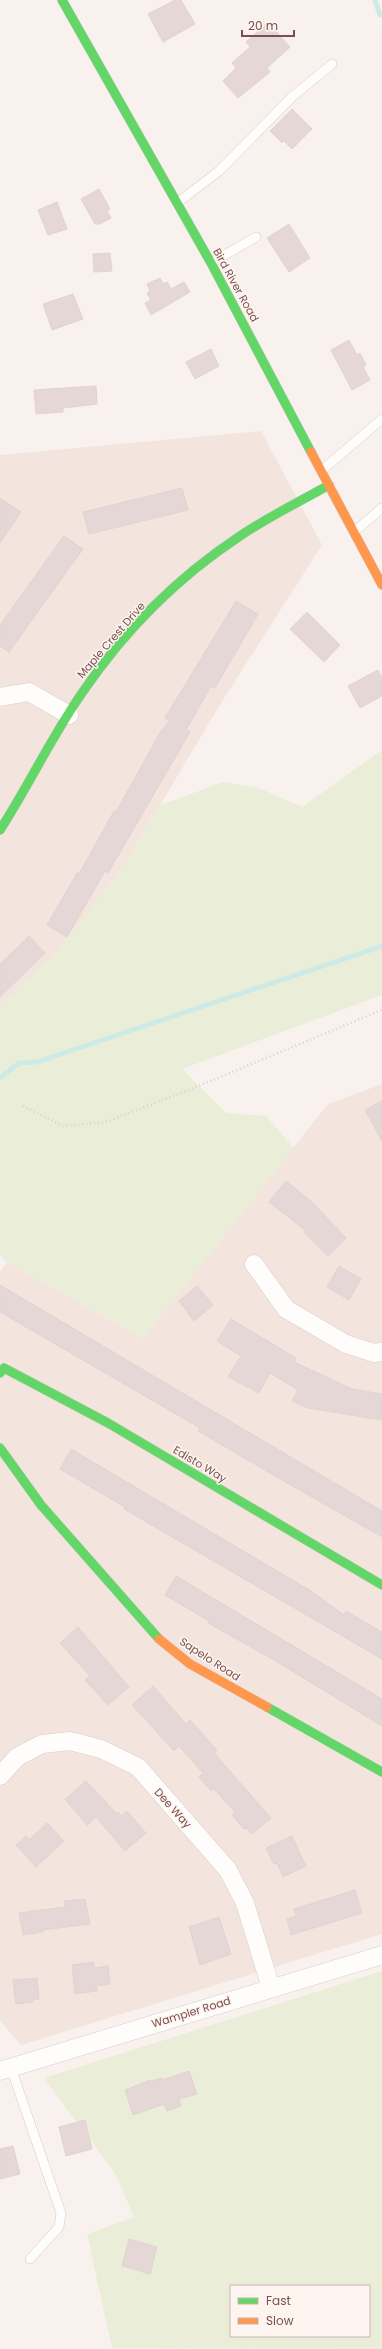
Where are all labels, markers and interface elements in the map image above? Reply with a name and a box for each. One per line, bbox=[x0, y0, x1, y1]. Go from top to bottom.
scale bar bbox=[242, 12, 294, 38]
text: 20 m bbox=[248, 17, 278, 34]
street label: Bird River Road bbox=[209, 245, 263, 325]
street label: Maple Crest Drive bbox=[73, 598, 149, 682]
street label: Edisto Way bbox=[170, 1442, 230, 1487]
street label: Sapelo Road bbox=[177, 1633, 243, 1685]
street label: Dee Way bbox=[151, 1785, 196, 1832]
street label: Wampler Road bbox=[149, 1992, 233, 2032]
legend bbox=[230, 2285, 370, 2337]
text: Fast bbox=[266, 2292, 291, 2309]
text: Slow bbox=[266, 2312, 294, 2329]

